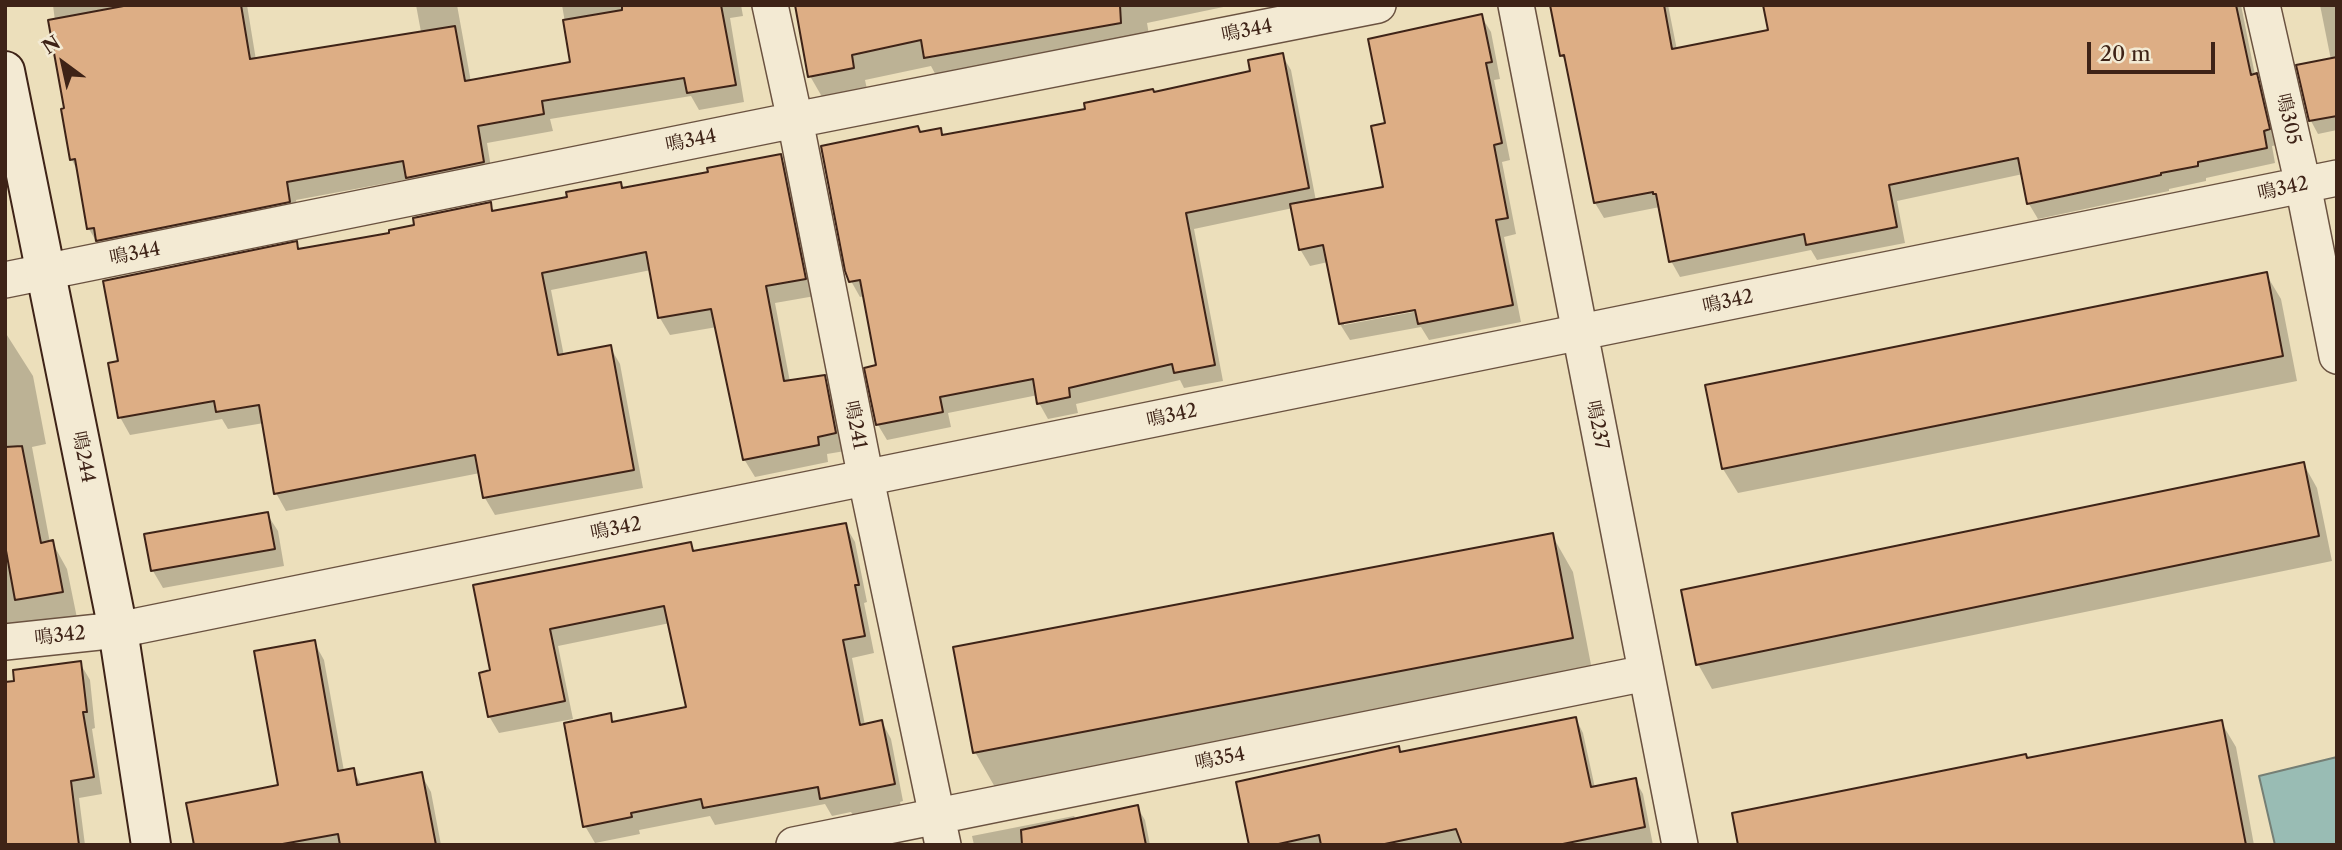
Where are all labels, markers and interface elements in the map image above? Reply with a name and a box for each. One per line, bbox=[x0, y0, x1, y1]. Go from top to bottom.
street label: 鳴344 bbox=[1220, 15, 1274, 47]
north arrow bbox=[28, 28, 98, 98]
scale bar bbox=[2090, 28, 2218, 72]
text: N bbox=[38, 31, 64, 59]
text: 20 m bbox=[2100, 41, 2151, 66]
street label: 鳴305 bbox=[2271, 91, 2305, 147]
street label: 鳴344 bbox=[664, 125, 718, 157]
street label: 鳴342 bbox=[2256, 173, 2310, 205]
street label: 鳴344 bbox=[108, 238, 162, 270]
street label: 鳴342 bbox=[1701, 286, 1755, 318]
street label: 鳴237 bbox=[1581, 398, 1613, 452]
street label: 鳴241 bbox=[839, 399, 871, 451]
street label: 鳴342 bbox=[1145, 400, 1199, 432]
street label: 鳴244 bbox=[67, 429, 99, 485]
street label: 鳴342 bbox=[589, 513, 643, 545]
street label: 鳴342 bbox=[33, 622, 87, 650]
street label: 鳴354 bbox=[1193, 743, 1247, 775]

